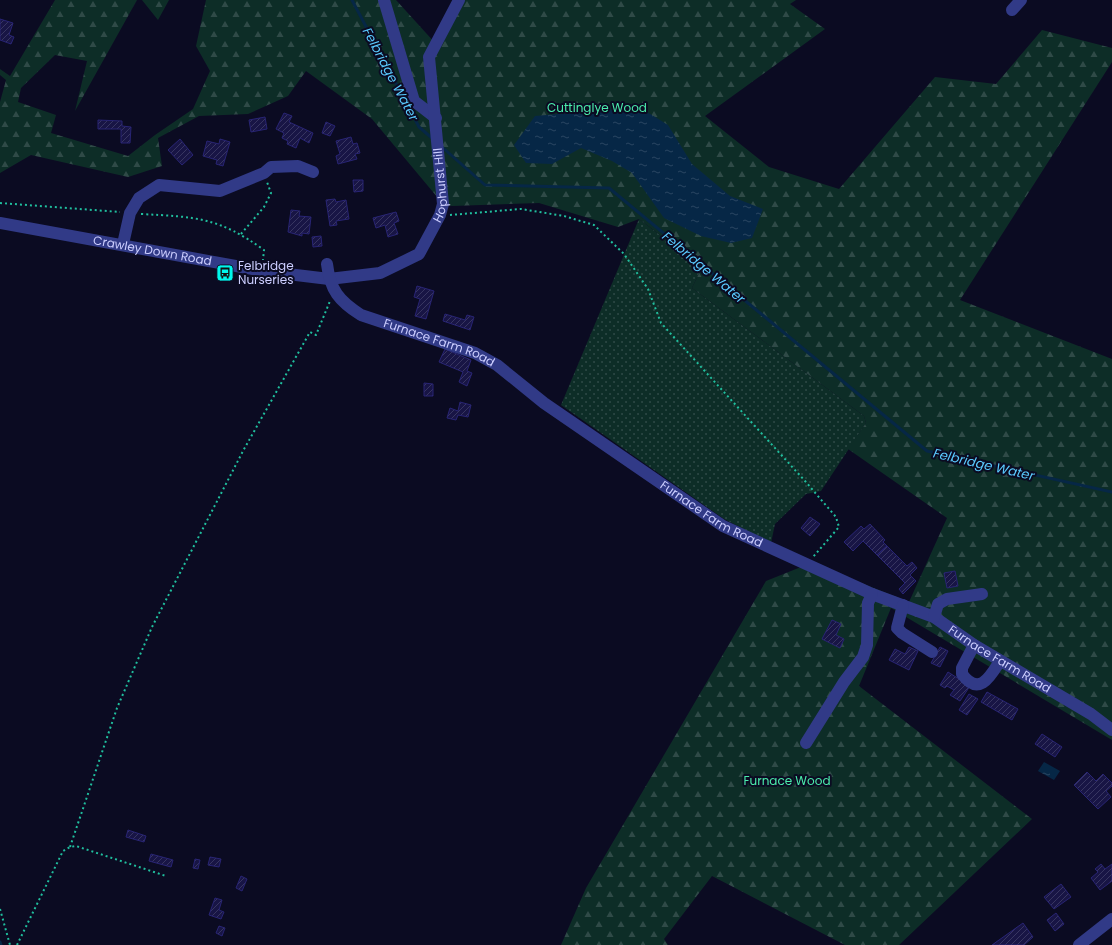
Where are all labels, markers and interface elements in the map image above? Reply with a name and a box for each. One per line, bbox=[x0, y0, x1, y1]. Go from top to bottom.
water label: Felbridge Water bbox=[358, 24, 424, 125]
park label: Cuttinglye Wood bbox=[547, 99, 647, 116]
street label: Hophurst Hill bbox=[429, 147, 451, 225]
water label: Felbridge Water bbox=[658, 227, 750, 309]
street label: Crawley Down Road bbox=[92, 231, 213, 269]
place label: Felbridge Nurseries bbox=[238, 257, 294, 288]
bus stop icon: Felbridge Nurseries bbox=[215, 263, 235, 283]
street label: Furnace Farm Road bbox=[381, 314, 498, 370]
water label: Felbridge Water bbox=[931, 444, 1037, 486]
street label: Furnace Farm Road bbox=[657, 476, 766, 551]
street label: Furnace Farm Road bbox=[945, 621, 1054, 697]
park label: Furnace Wood bbox=[743, 772, 831, 789]

